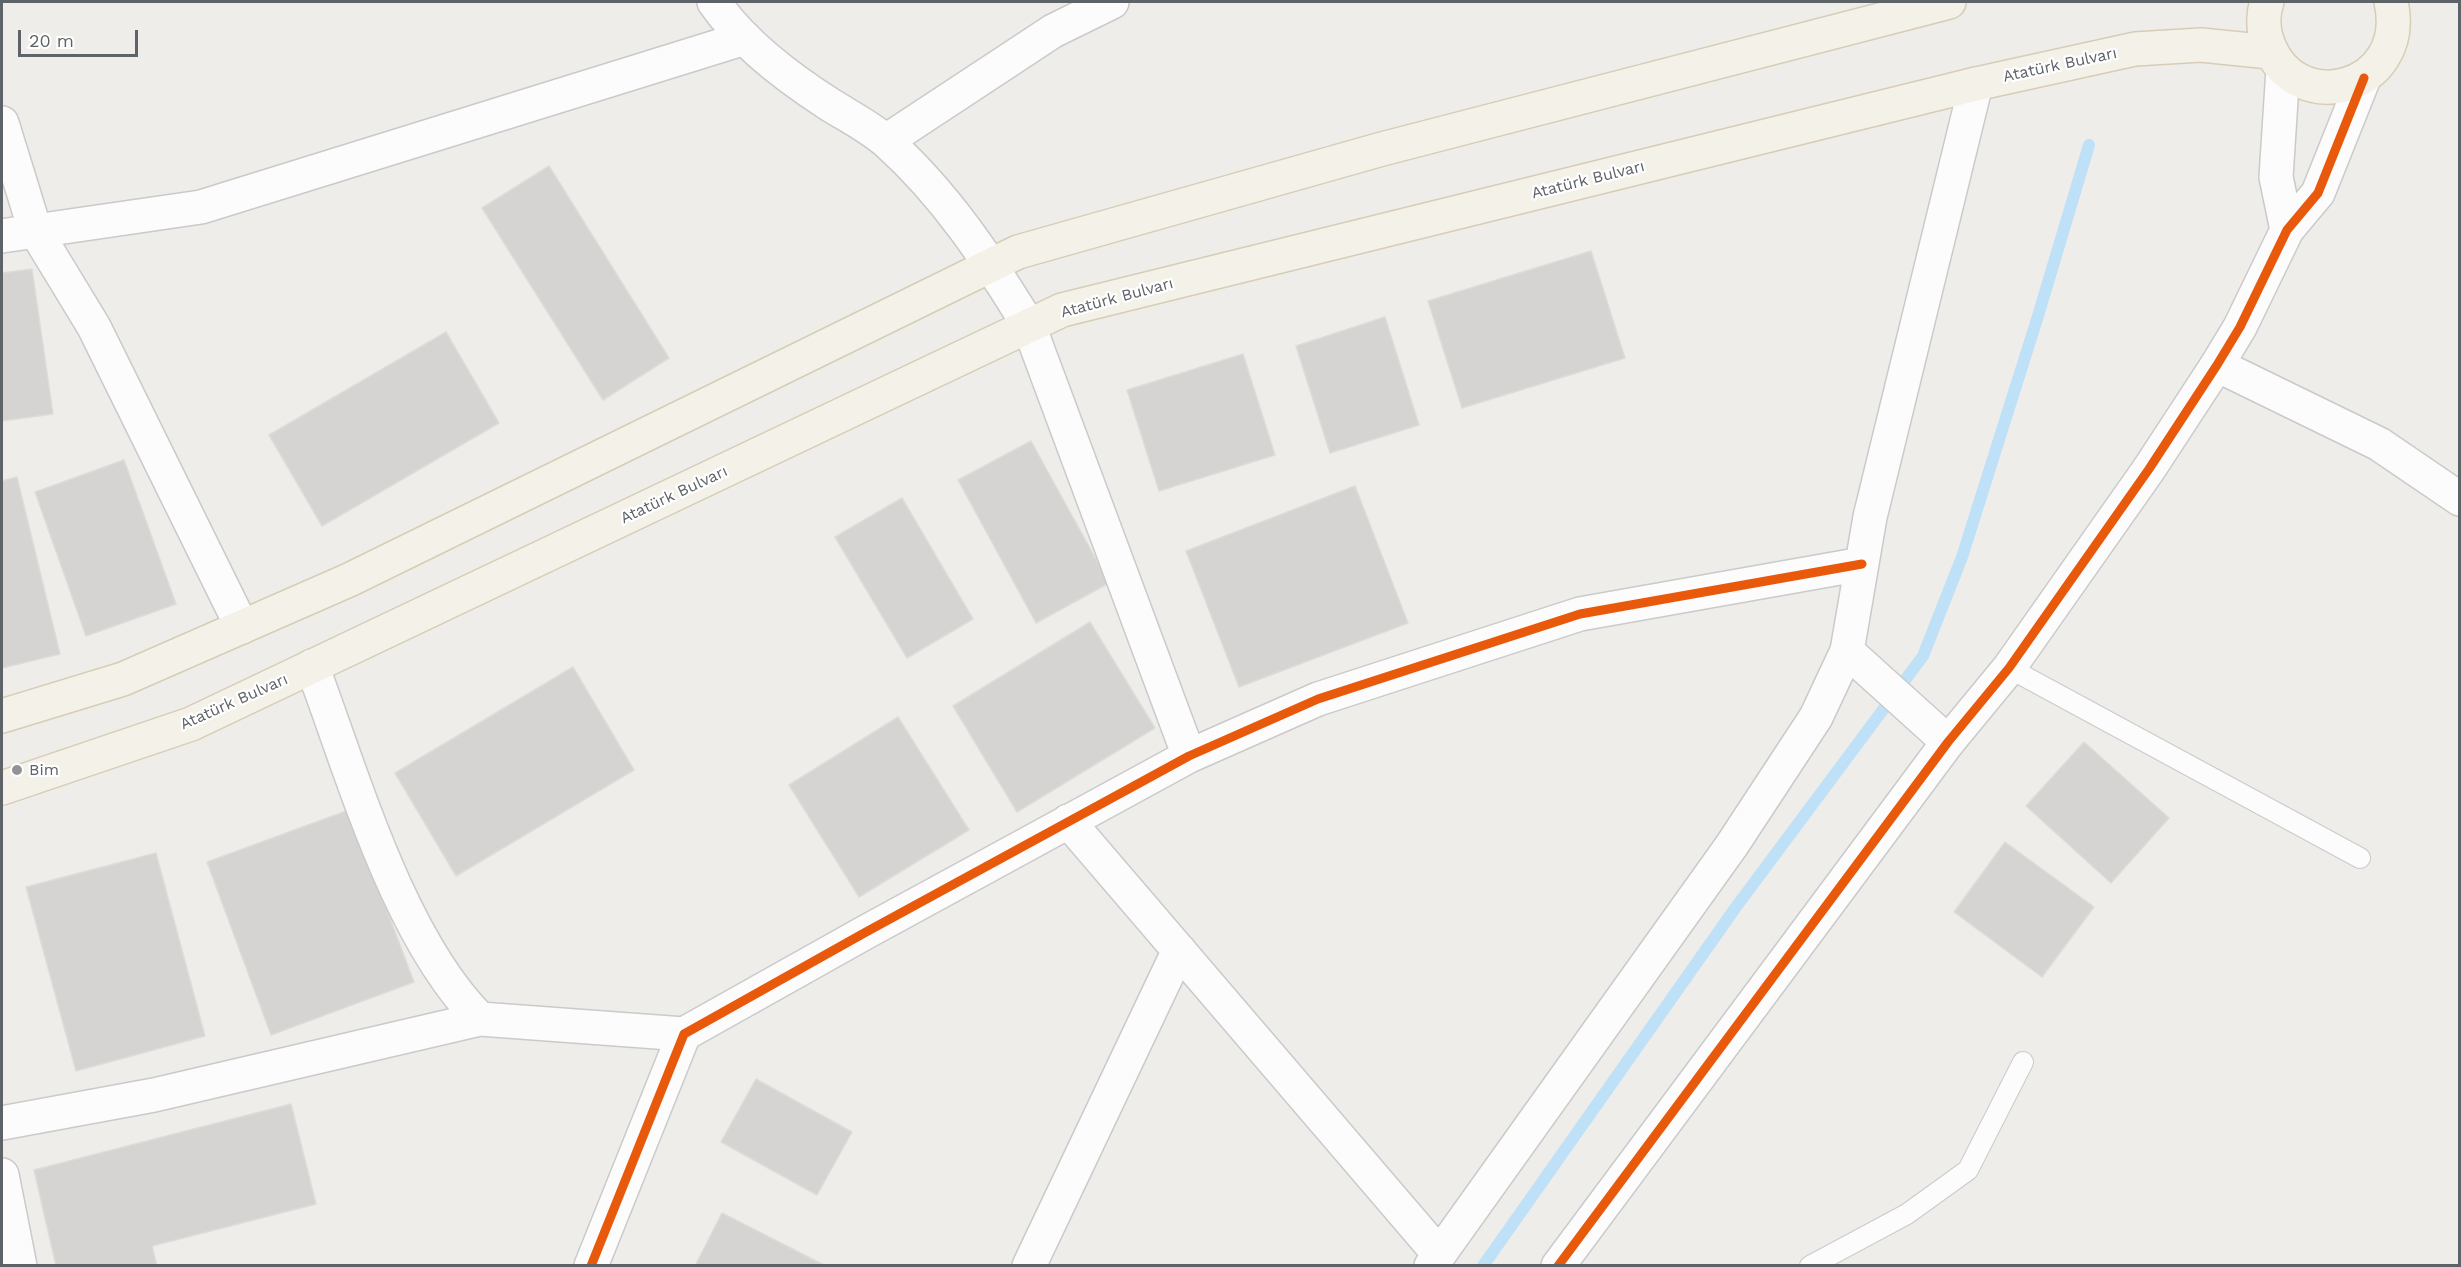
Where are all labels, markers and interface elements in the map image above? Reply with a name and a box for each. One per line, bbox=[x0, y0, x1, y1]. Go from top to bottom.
scale bar bbox=[21, 18, 141, 56]
text: 20 m bbox=[29, 30, 74, 51]
street label: Atatürk Bulvarı bbox=[2001, 44, 2119, 86]
street label: Atatürk Bulvarı bbox=[1529, 157, 1647, 203]
street label: Atatürk Bulvarı bbox=[1059, 274, 1175, 322]
street label: Atatürk Bulvarı bbox=[617, 462, 731, 528]
street label: Atatürk Bulvarı bbox=[177, 670, 291, 734]
place label: Bim bbox=[29, 760, 59, 780]
marker: Bim bbox=[10, 763, 24, 777]

